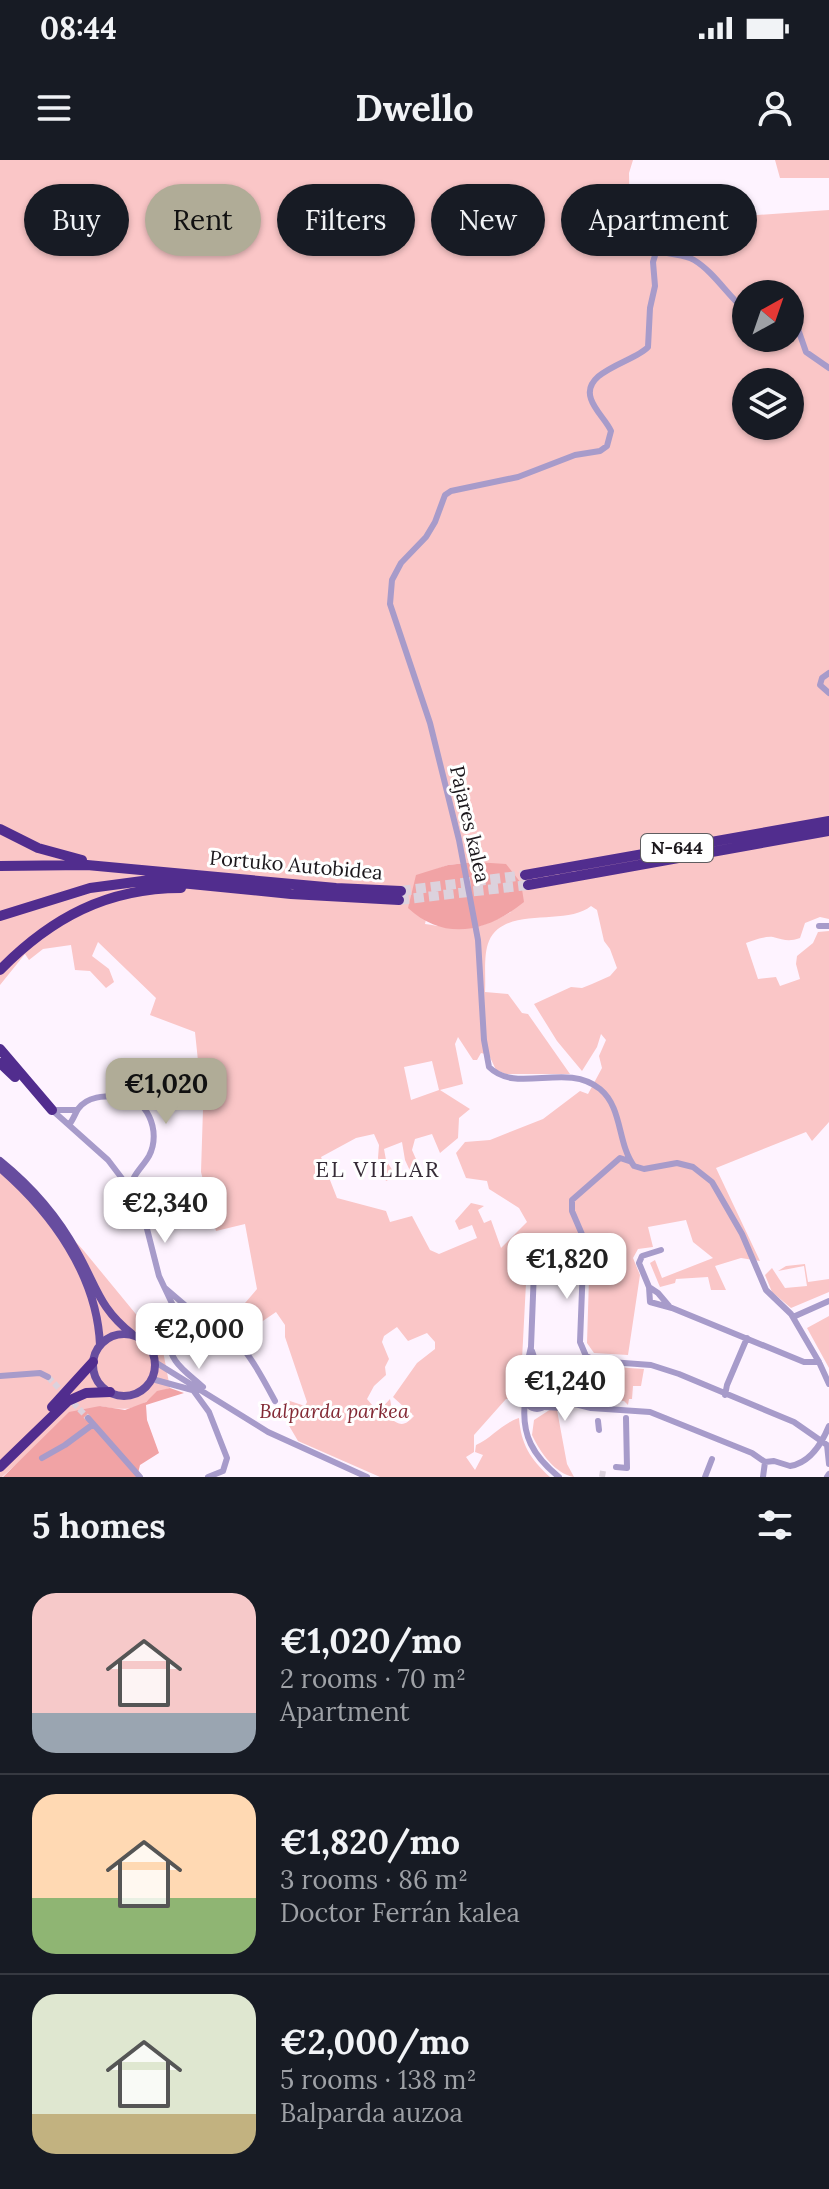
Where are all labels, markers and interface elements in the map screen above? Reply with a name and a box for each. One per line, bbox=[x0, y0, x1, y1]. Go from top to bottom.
text: 08:44 bbox=[40, 9, 117, 47]
text: Dwello bbox=[355, 85, 474, 131]
icon: menu bbox=[32, 86, 76, 130]
icon: person bbox=[753, 86, 797, 130]
chip: Buy bbox=[24, 184, 129, 256]
chip: Rent bbox=[145, 184, 261, 256]
chip: Filters bbox=[277, 184, 415, 256]
chip: New bbox=[431, 184, 545, 256]
chip: Apartment bbox=[561, 184, 757, 256]
north arrow bbox=[732, 280, 804, 352]
map controls bbox=[732, 280, 804, 440]
button: layers bbox=[732, 368, 804, 440]
street label: Pajares kalea bbox=[445, 763, 496, 885]
road number: N-644 bbox=[641, 834, 713, 862]
street label: Portuko Autobidea bbox=[208, 844, 384, 885]
pin: €1,020 bbox=[101, 1058, 231, 1126]
text: €1,020 bbox=[124, 1067, 208, 1100]
district label: EL VILLAR bbox=[315, 1155, 441, 1183]
pin: €2,340 bbox=[100, 1177, 230, 1245]
text: €2,340 bbox=[122, 1186, 208, 1219]
pin: €1,820 bbox=[502, 1233, 632, 1301]
text: €1,820 bbox=[525, 1242, 609, 1275]
pin: €2,000 bbox=[134, 1303, 264, 1371]
text: €2,000 bbox=[154, 1312, 244, 1345]
pin: €1,240 bbox=[500, 1355, 630, 1423]
text: €1,240 bbox=[524, 1364, 606, 1397]
park label: Balparda parkea bbox=[259, 1398, 409, 1423]
icon: filters bbox=[753, 1503, 797, 1547]
text: 5 homes bbox=[32, 1504, 166, 1547]
text: €1,020/mo bbox=[280, 1619, 462, 1662]
icon: home bbox=[96, 1625, 192, 1721]
text: 2 rooms · 70 m² bbox=[280, 1662, 466, 1695]
text: Apartment bbox=[280, 1695, 410, 1728]
text: €1,820/mo bbox=[280, 1820, 460, 1863]
icon: home bbox=[96, 1826, 192, 1922]
text: 3 rooms · 86 m² bbox=[280, 1863, 468, 1896]
text: Doctor Ferrán kalea bbox=[280, 1896, 520, 1929]
text: €2,000/mo bbox=[280, 2020, 470, 2063]
icon: home bbox=[96, 2026, 192, 2122]
text: 5 rooms · 138 m² bbox=[280, 2063, 477, 2096]
text: Balparda auzoa bbox=[280, 2096, 463, 2129]

